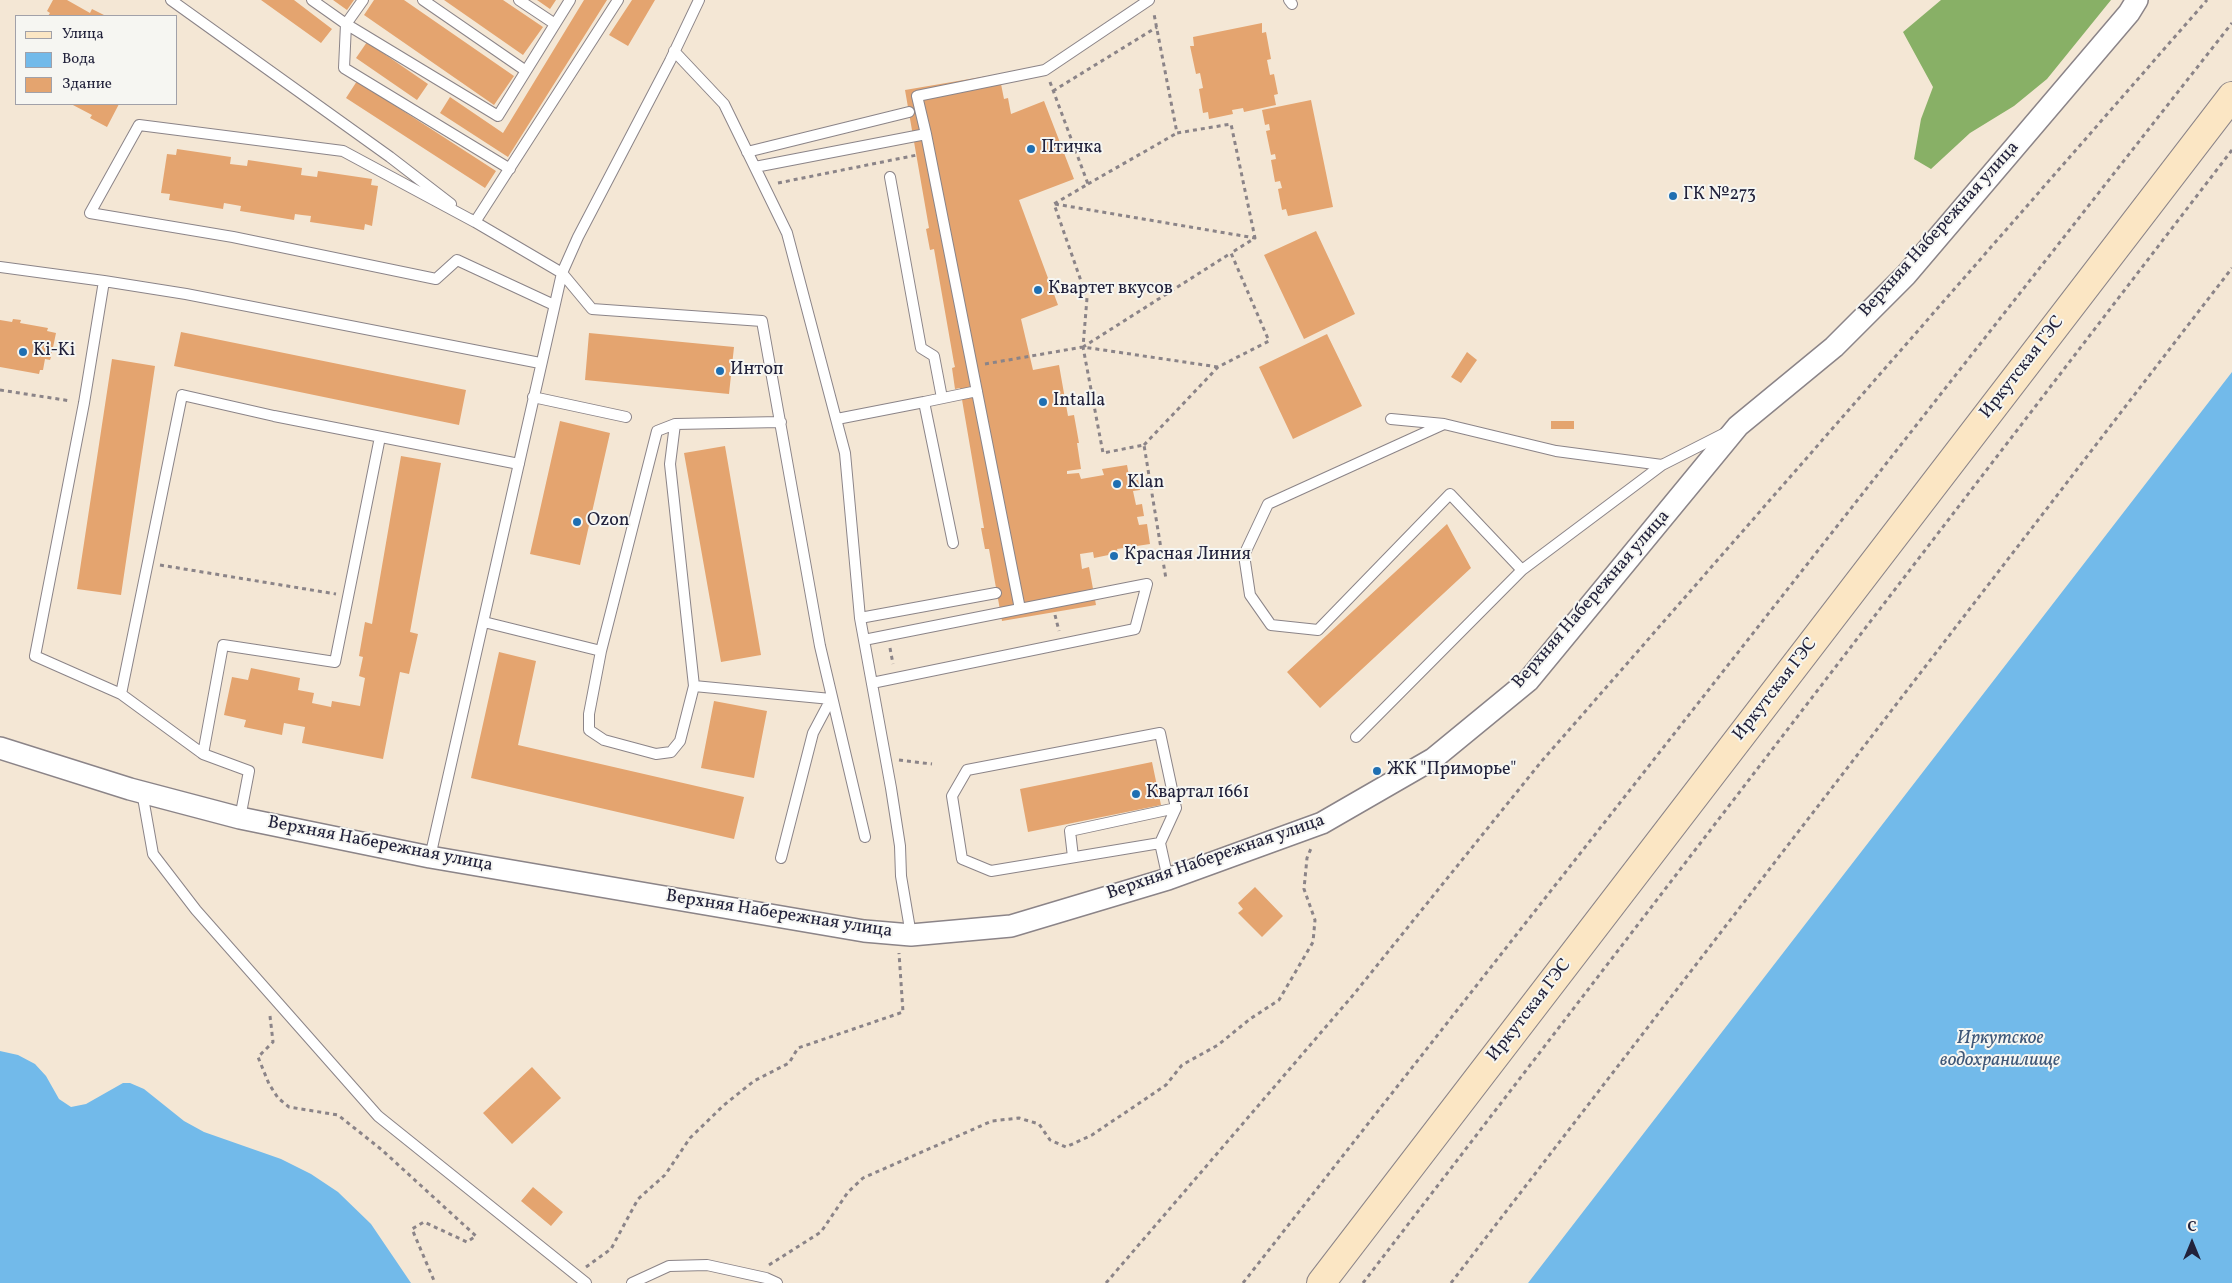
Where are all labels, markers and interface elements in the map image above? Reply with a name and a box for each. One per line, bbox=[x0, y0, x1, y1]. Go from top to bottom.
legend bbox=[15, 15, 178, 105]
text: Улица bbox=[62, 24, 104, 45]
text: Вода bbox=[62, 49, 95, 70]
text: Здание bbox=[62, 74, 112, 95]
place label: Птичка bbox=[1041, 138, 1102, 160]
street label: Верхняя Набережная улица bbox=[1855, 138, 2025, 322]
marker: Птичка bbox=[1025, 143, 1037, 155]
place label: ГК №273 bbox=[1683, 185, 1756, 207]
marker: ГК №273 bbox=[1667, 190, 1679, 202]
place label: Квартет вкусов bbox=[1048, 279, 1173, 301]
marker: Квартет вкусов bbox=[1032, 284, 1044, 296]
street label: Иркутская ГЭС bbox=[1976, 312, 2070, 424]
place label: Ki-Ki bbox=[33, 341, 75, 363]
marker: Ki-Ki bbox=[17, 346, 29, 358]
place label: Интоп bbox=[730, 360, 783, 382]
marker: Интоп bbox=[714, 365, 726, 377]
place label: Intalla bbox=[1053, 391, 1105, 413]
marker: Intalla bbox=[1037, 396, 1049, 408]
place label: Klan bbox=[1127, 473, 1164, 495]
marker: Klan bbox=[1111, 478, 1123, 490]
street label: Верхняя Набережная улица bbox=[1509, 506, 1675, 694]
place label: Ozon bbox=[587, 511, 629, 533]
marker: Ozon bbox=[571, 516, 583, 528]
place label: Красная Линия bbox=[1124, 545, 1251, 567]
marker: Красная Линия bbox=[1108, 550, 1120, 562]
street label: Иркутская ГЭС bbox=[1729, 634, 1823, 746]
place label: ЖК "Приморье" bbox=[1387, 760, 1516, 782]
marker: ЖК "Приморье" bbox=[1371, 765, 1383, 777]
place label: Квартал 1661 bbox=[1146, 783, 1250, 805]
marker: Квартал 1661 bbox=[1130, 788, 1142, 800]
street label: Верхняя Набережная улица bbox=[1104, 810, 1328, 906]
street label: Верхняя Набережная улица bbox=[265, 813, 495, 877]
street label: Верхняя Набережная улица bbox=[664, 886, 894, 944]
street label: Иркутская ГЭС bbox=[1483, 955, 1577, 1067]
water label: Иркутское водохранилище bbox=[1940, 1029, 2060, 1073]
north arrow bbox=[2167, 1218, 2217, 1268]
text: С bbox=[2187, 1218, 2197, 1237]

